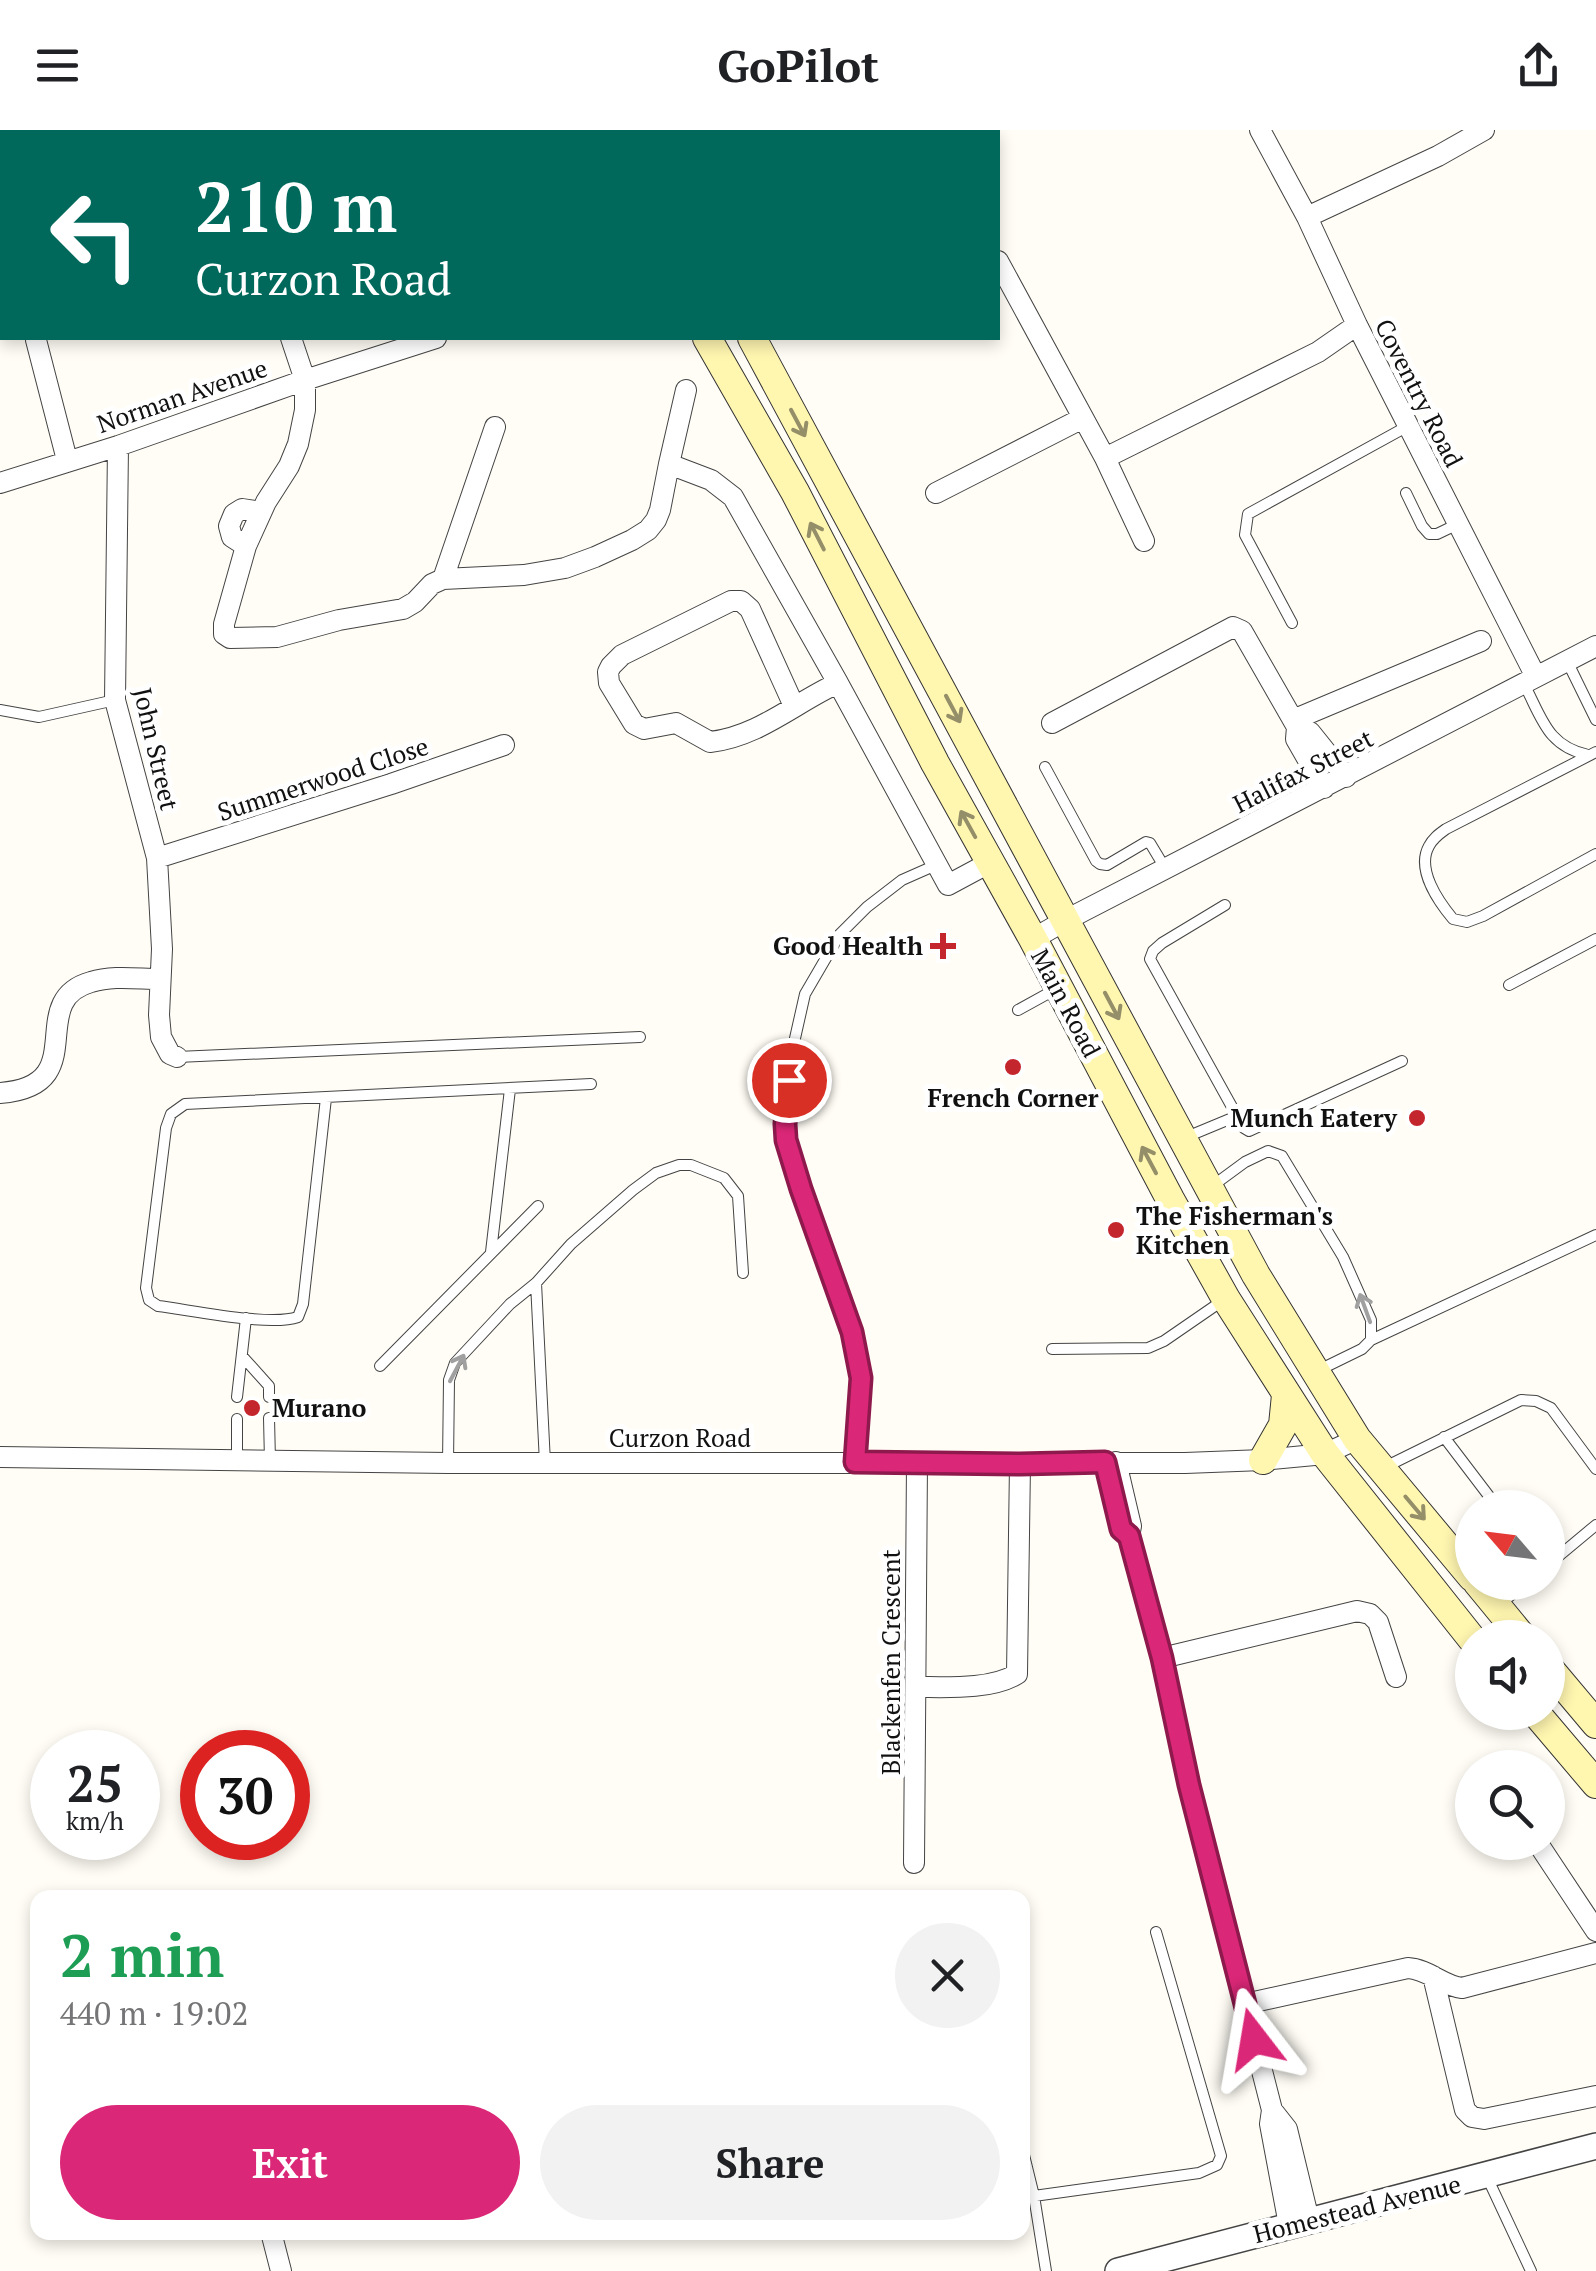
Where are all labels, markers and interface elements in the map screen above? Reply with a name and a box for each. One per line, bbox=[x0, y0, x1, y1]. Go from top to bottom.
text: GoPilot bbox=[717, 35, 879, 95]
icon: menu bbox=[30, 38, 85, 93]
icon: share bbox=[1511, 38, 1566, 93]
text: 210 m bbox=[195, 159, 397, 252]
icon: left bbox=[30, 170, 160, 300]
text: Curzon Road bbox=[195, 248, 451, 308]
street label: Coventry Road bbox=[1368, 313, 1471, 473]
street label: Norman Avenue bbox=[92, 351, 271, 440]
one-way arrow bbox=[789, 408, 809, 438]
one-way arrow bbox=[807, 521, 826, 551]
street label: John Street bbox=[126, 684, 187, 813]
one-way arrow bbox=[944, 694, 963, 724]
street label: Halifax Street bbox=[1227, 721, 1378, 820]
street label: Summerwood Close bbox=[213, 729, 432, 828]
one-way arrow bbox=[958, 809, 977, 839]
place label: Good Health bbox=[773, 929, 923, 962]
marker: Good Health bbox=[932, 935, 954, 957]
street label: Main Road bbox=[1024, 943, 1109, 1063]
one-way arrow bbox=[1103, 990, 1122, 1020]
pin bbox=[747, 1038, 832, 1123]
icon: arrive bbox=[762, 1053, 817, 1108]
marker: French Corner bbox=[1002, 1056, 1024, 1078]
place label: French Corner bbox=[927, 1081, 1099, 1114]
place label: Munch Eatery bbox=[1231, 1101, 1398, 1134]
marker: Munch Eatery bbox=[1406, 1107, 1428, 1129]
one-way arrow bbox=[1138, 1145, 1158, 1175]
place label: The Fisherman's Kitchen bbox=[1136, 1199, 1333, 1261]
marker: The Fisherman's Kitchen bbox=[1105, 1219, 1127, 1241]
one-way arrow bbox=[1355, 1293, 1373, 1324]
one-way arrow bbox=[448, 1354, 467, 1383]
place label: Murano bbox=[272, 1391, 367, 1424]
marker: Murano bbox=[241, 1397, 263, 1419]
street label: Curzon Road bbox=[609, 1421, 751, 1454]
north arrow bbox=[1455, 1490, 1565, 1600]
map controls bbox=[1455, 1490, 1565, 1860]
one-way arrow bbox=[1403, 1495, 1426, 1520]
street label: Blackenfen Crescent bbox=[874, 1549, 907, 1775]
button: sound bbox=[1455, 1620, 1565, 1730]
speed limit sign: 30 bbox=[180, 1730, 310, 1860]
text: 25 bbox=[67, 1750, 123, 1816]
button: search bbox=[1455, 1750, 1565, 1860]
text: km/h bbox=[66, 1804, 124, 1837]
text: 2 min bbox=[60, 1915, 224, 1994]
button: close bbox=[895, 1923, 1000, 2028]
position arrow bbox=[1202, 1987, 1306, 2091]
text: 440 m · 19:02 bbox=[60, 1992, 248, 2034]
button: Exit bbox=[60, 2105, 520, 2220]
button: Share bbox=[540, 2105, 1000, 2220]
street label: Homestead Avenue bbox=[1250, 2167, 1464, 2250]

